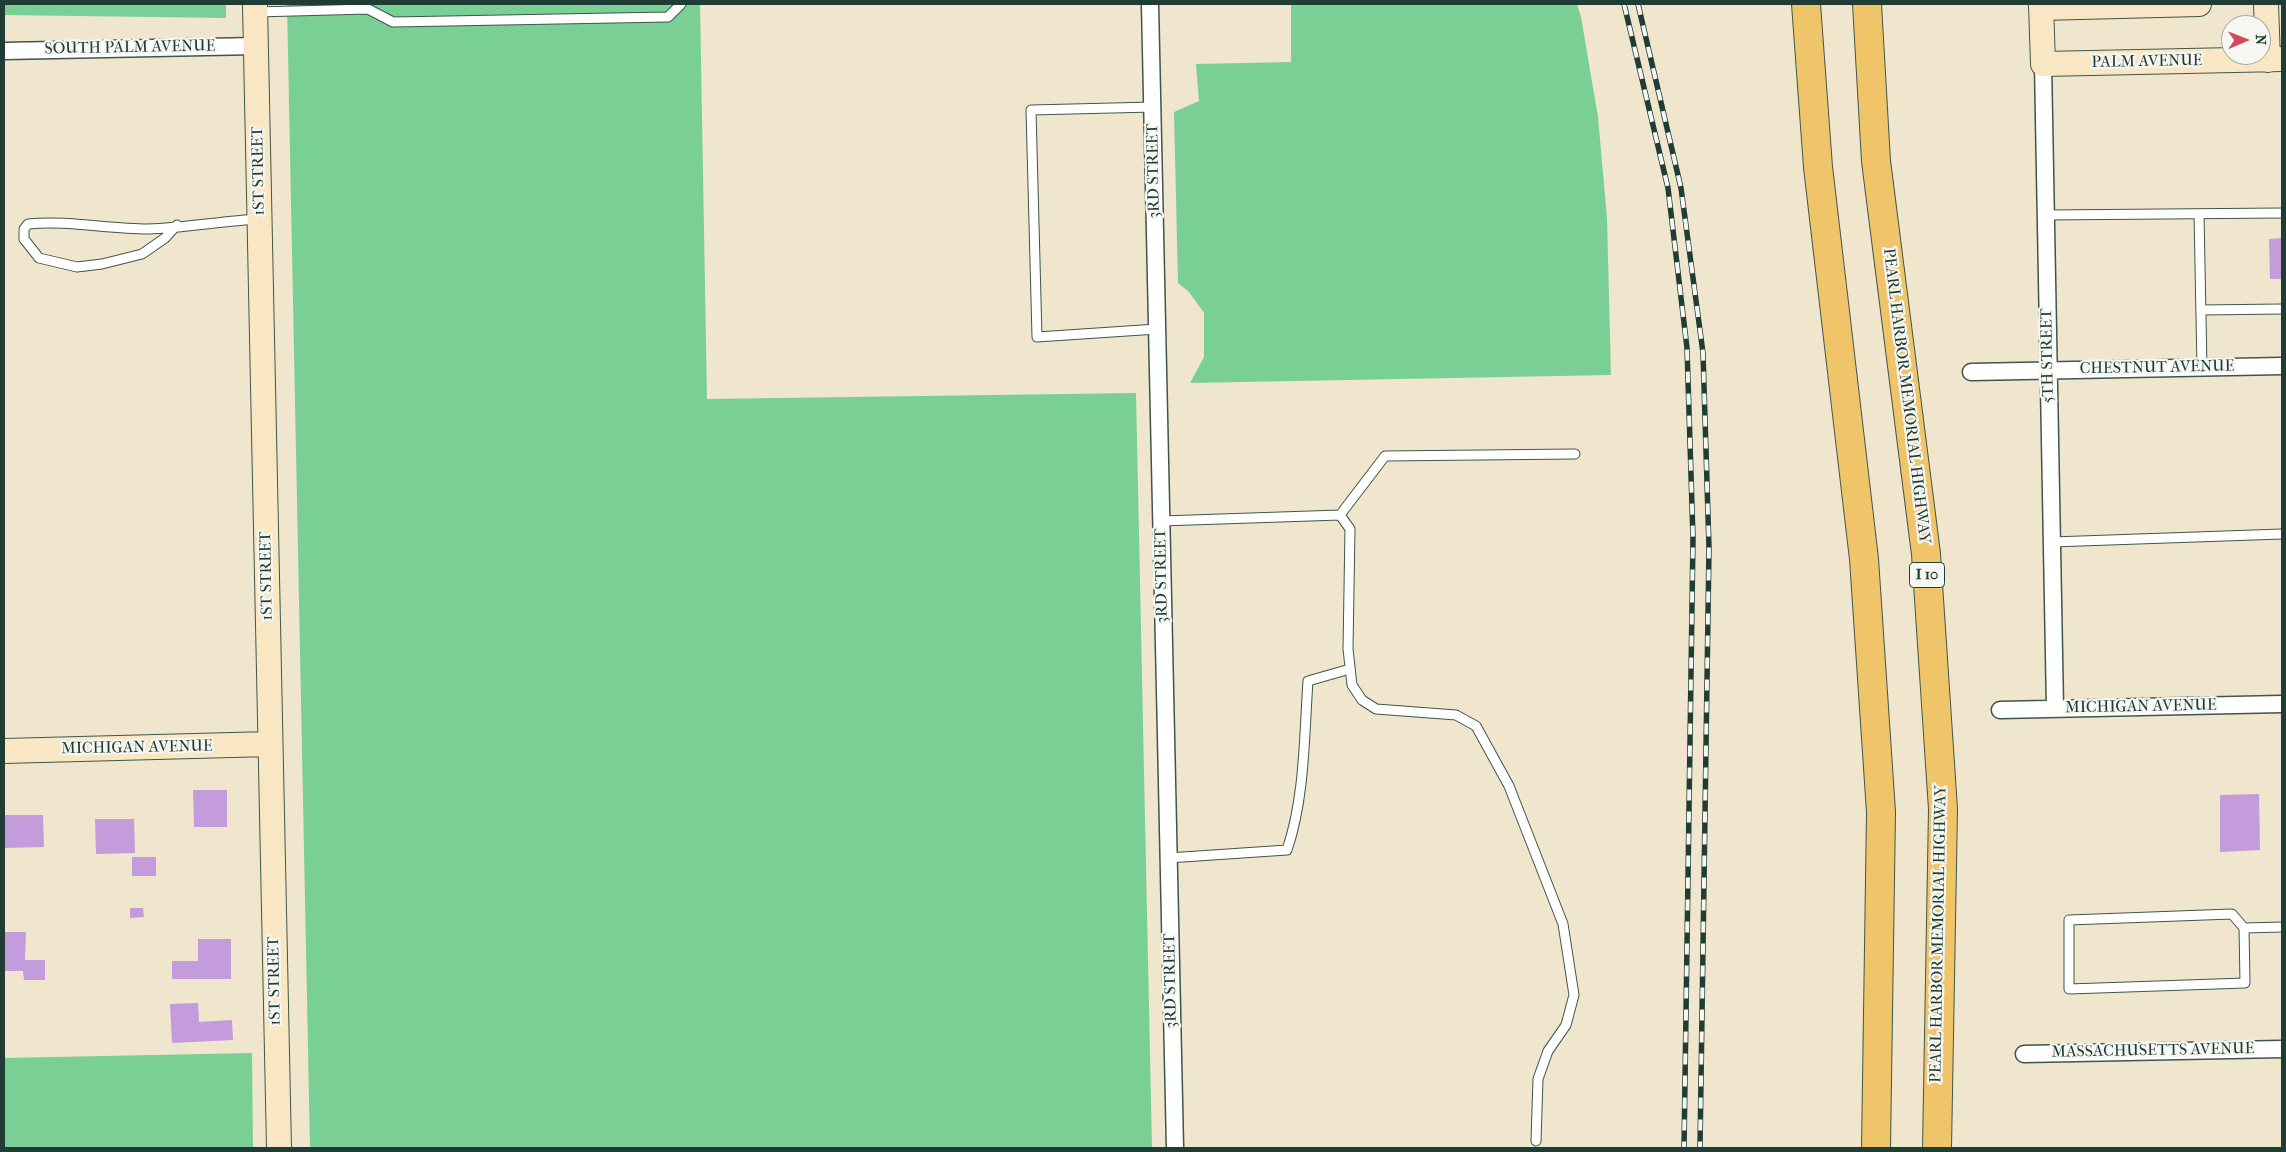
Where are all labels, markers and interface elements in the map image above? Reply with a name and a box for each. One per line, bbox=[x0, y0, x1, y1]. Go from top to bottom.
north arrow bbox=[2221, 15, 2271, 65]
text: N bbox=[2252, 34, 2269, 45]
street label: SOUTH PALM AVENUE bbox=[44, 37, 216, 59]
street label: PALM AVENUE bbox=[2091, 51, 2203, 73]
street label: 3RD STREET bbox=[1144, 123, 1164, 219]
street label: 1ST STREET bbox=[249, 126, 269, 216]
street label: PEARL HARBOR MEMORIAL HIGHWAY bbox=[1878, 247, 1934, 545]
street label: 5TH STREET bbox=[2038, 308, 2058, 404]
street label: CHESTNUT AVENUE bbox=[2079, 357, 2235, 379]
street label: 3RD STREET bbox=[1152, 528, 1172, 624]
street label: 1ST STREET bbox=[257, 531, 277, 621]
road number: I 10 bbox=[1910, 562, 1944, 588]
street label: MICHIGAN AVENUE bbox=[2065, 696, 2217, 718]
street label: MICHIGAN AVENUE bbox=[61, 737, 213, 759]
street label: PEARL HARBOR MEMORIAL HIGHWAY bbox=[1927, 785, 1951, 1083]
street label: 3RD STREET bbox=[1161, 933, 1181, 1029]
street label: 1ST STREET bbox=[265, 936, 285, 1026]
street label: MASSACHUSETTS AVENUE bbox=[2051, 1040, 2255, 1062]

